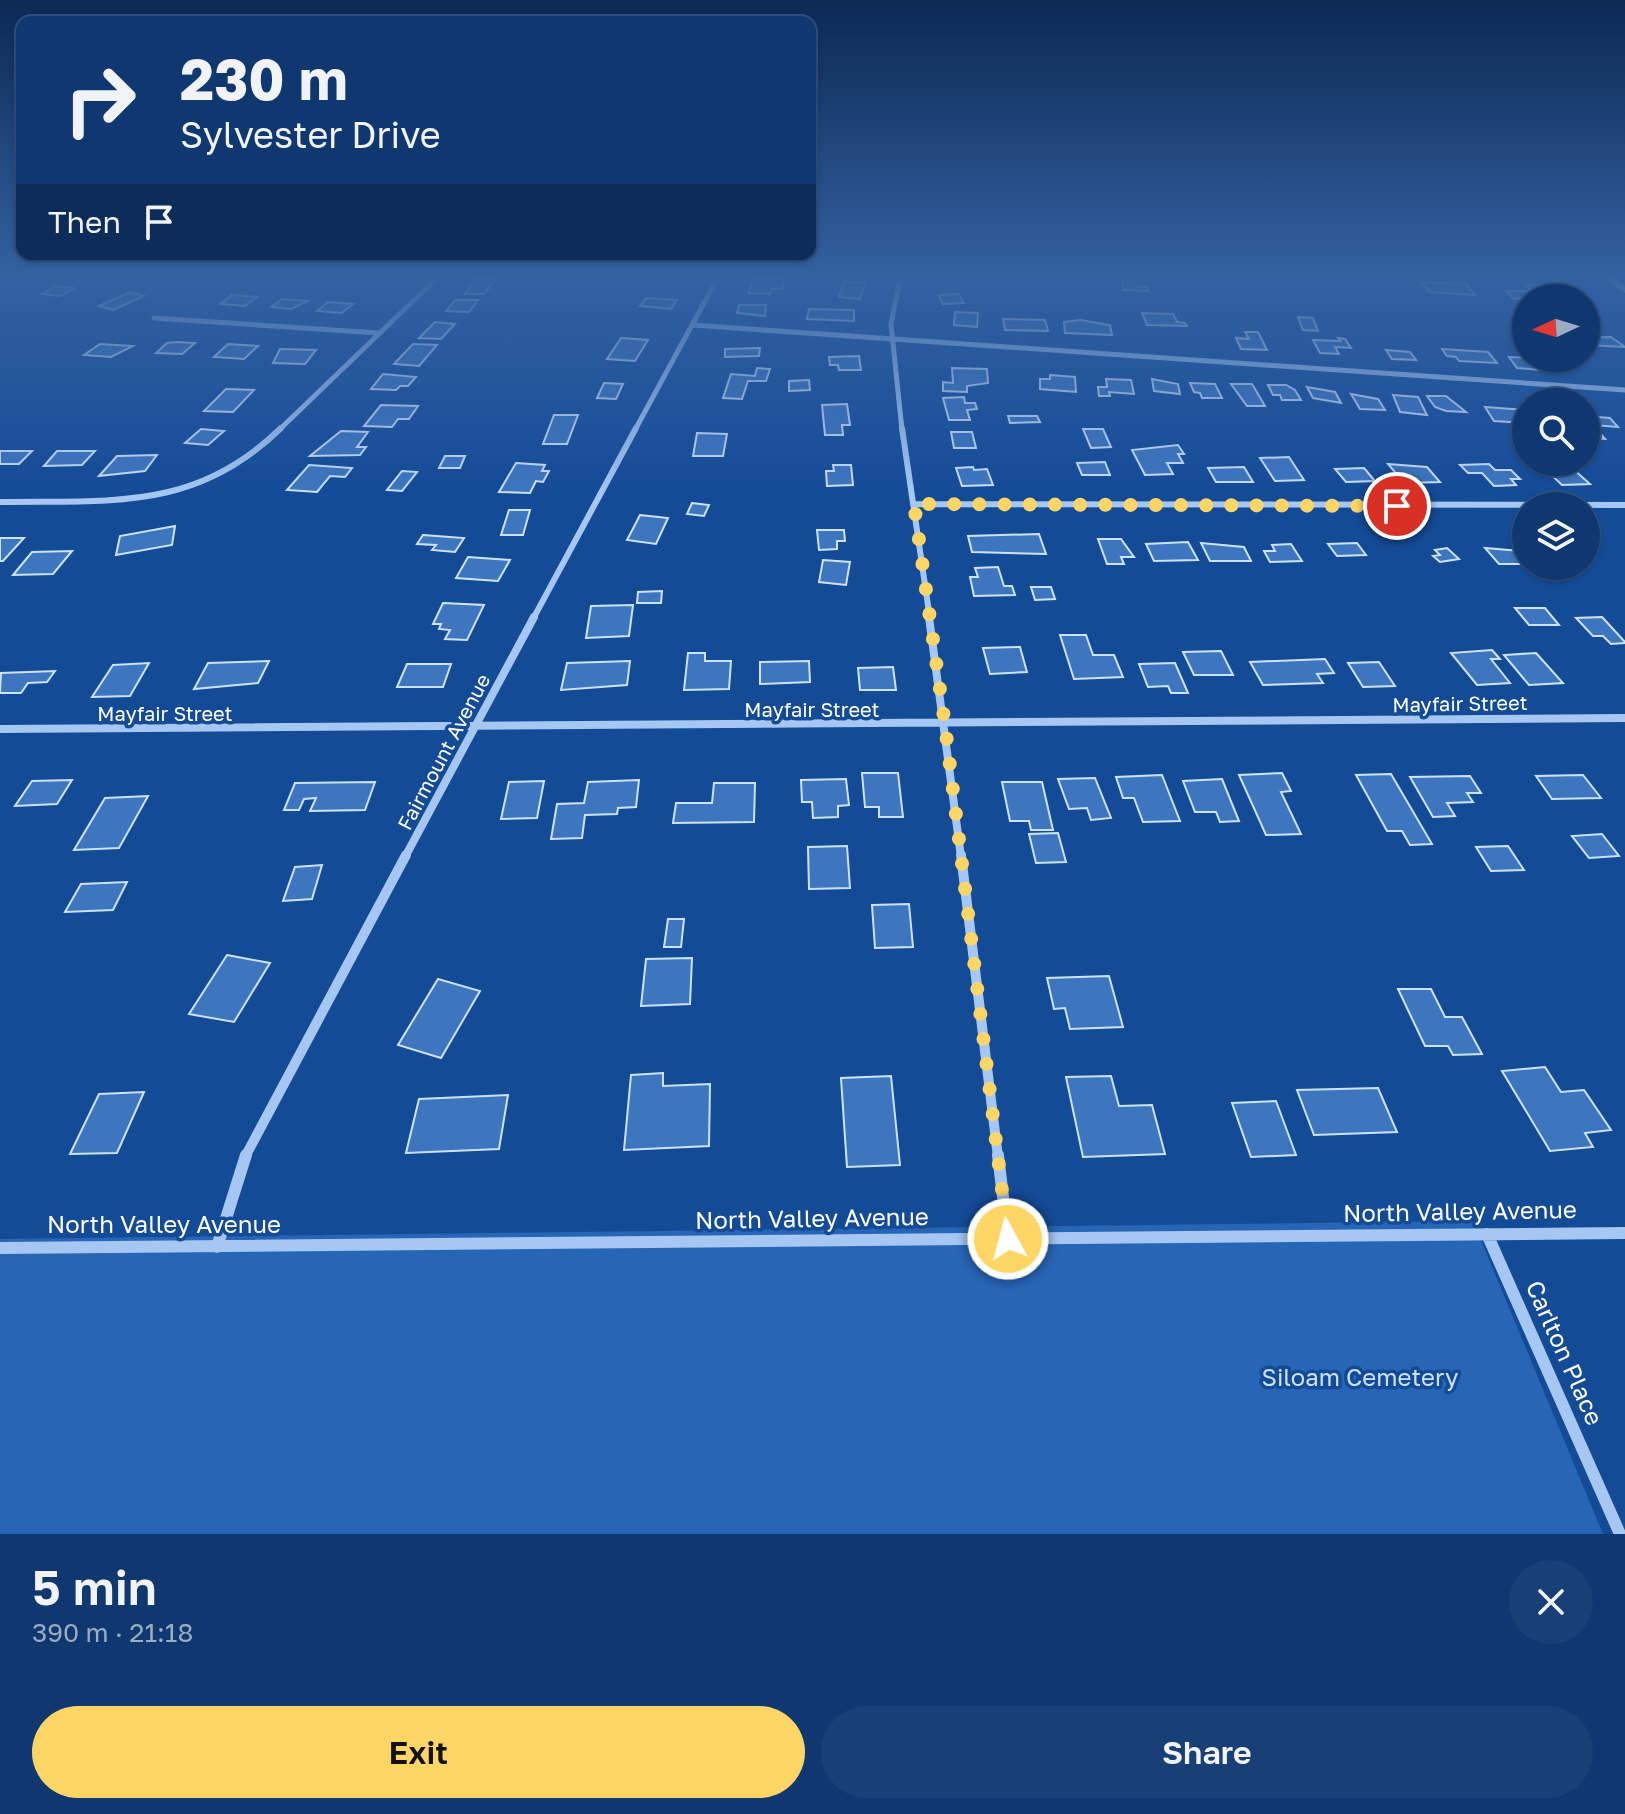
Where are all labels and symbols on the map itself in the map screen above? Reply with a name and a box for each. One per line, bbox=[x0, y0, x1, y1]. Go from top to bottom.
north arrow bbox=[1512, 284, 1600, 372]
pin bbox=[1363, 472, 1431, 540]
street label: Fairmount Avenue bbox=[392, 669, 494, 834]
street label: Mayfair Street bbox=[1392, 690, 1528, 716]
street label: Mayfair Street bbox=[744, 697, 880, 721]
street label: Mayfair Street bbox=[97, 701, 233, 725]
street label: North Valley Avenue bbox=[1343, 1194, 1577, 1227]
position arrow bbox=[966, 1197, 1050, 1281]
street label: North Valley Avenue bbox=[695, 1201, 929, 1234]
street label: North Valley Avenue bbox=[47, 1209, 281, 1238]
street label: Carlton Place bbox=[1521, 1276, 1610, 1429]
park label: Siloam Cemetery bbox=[1262, 1362, 1458, 1391]

